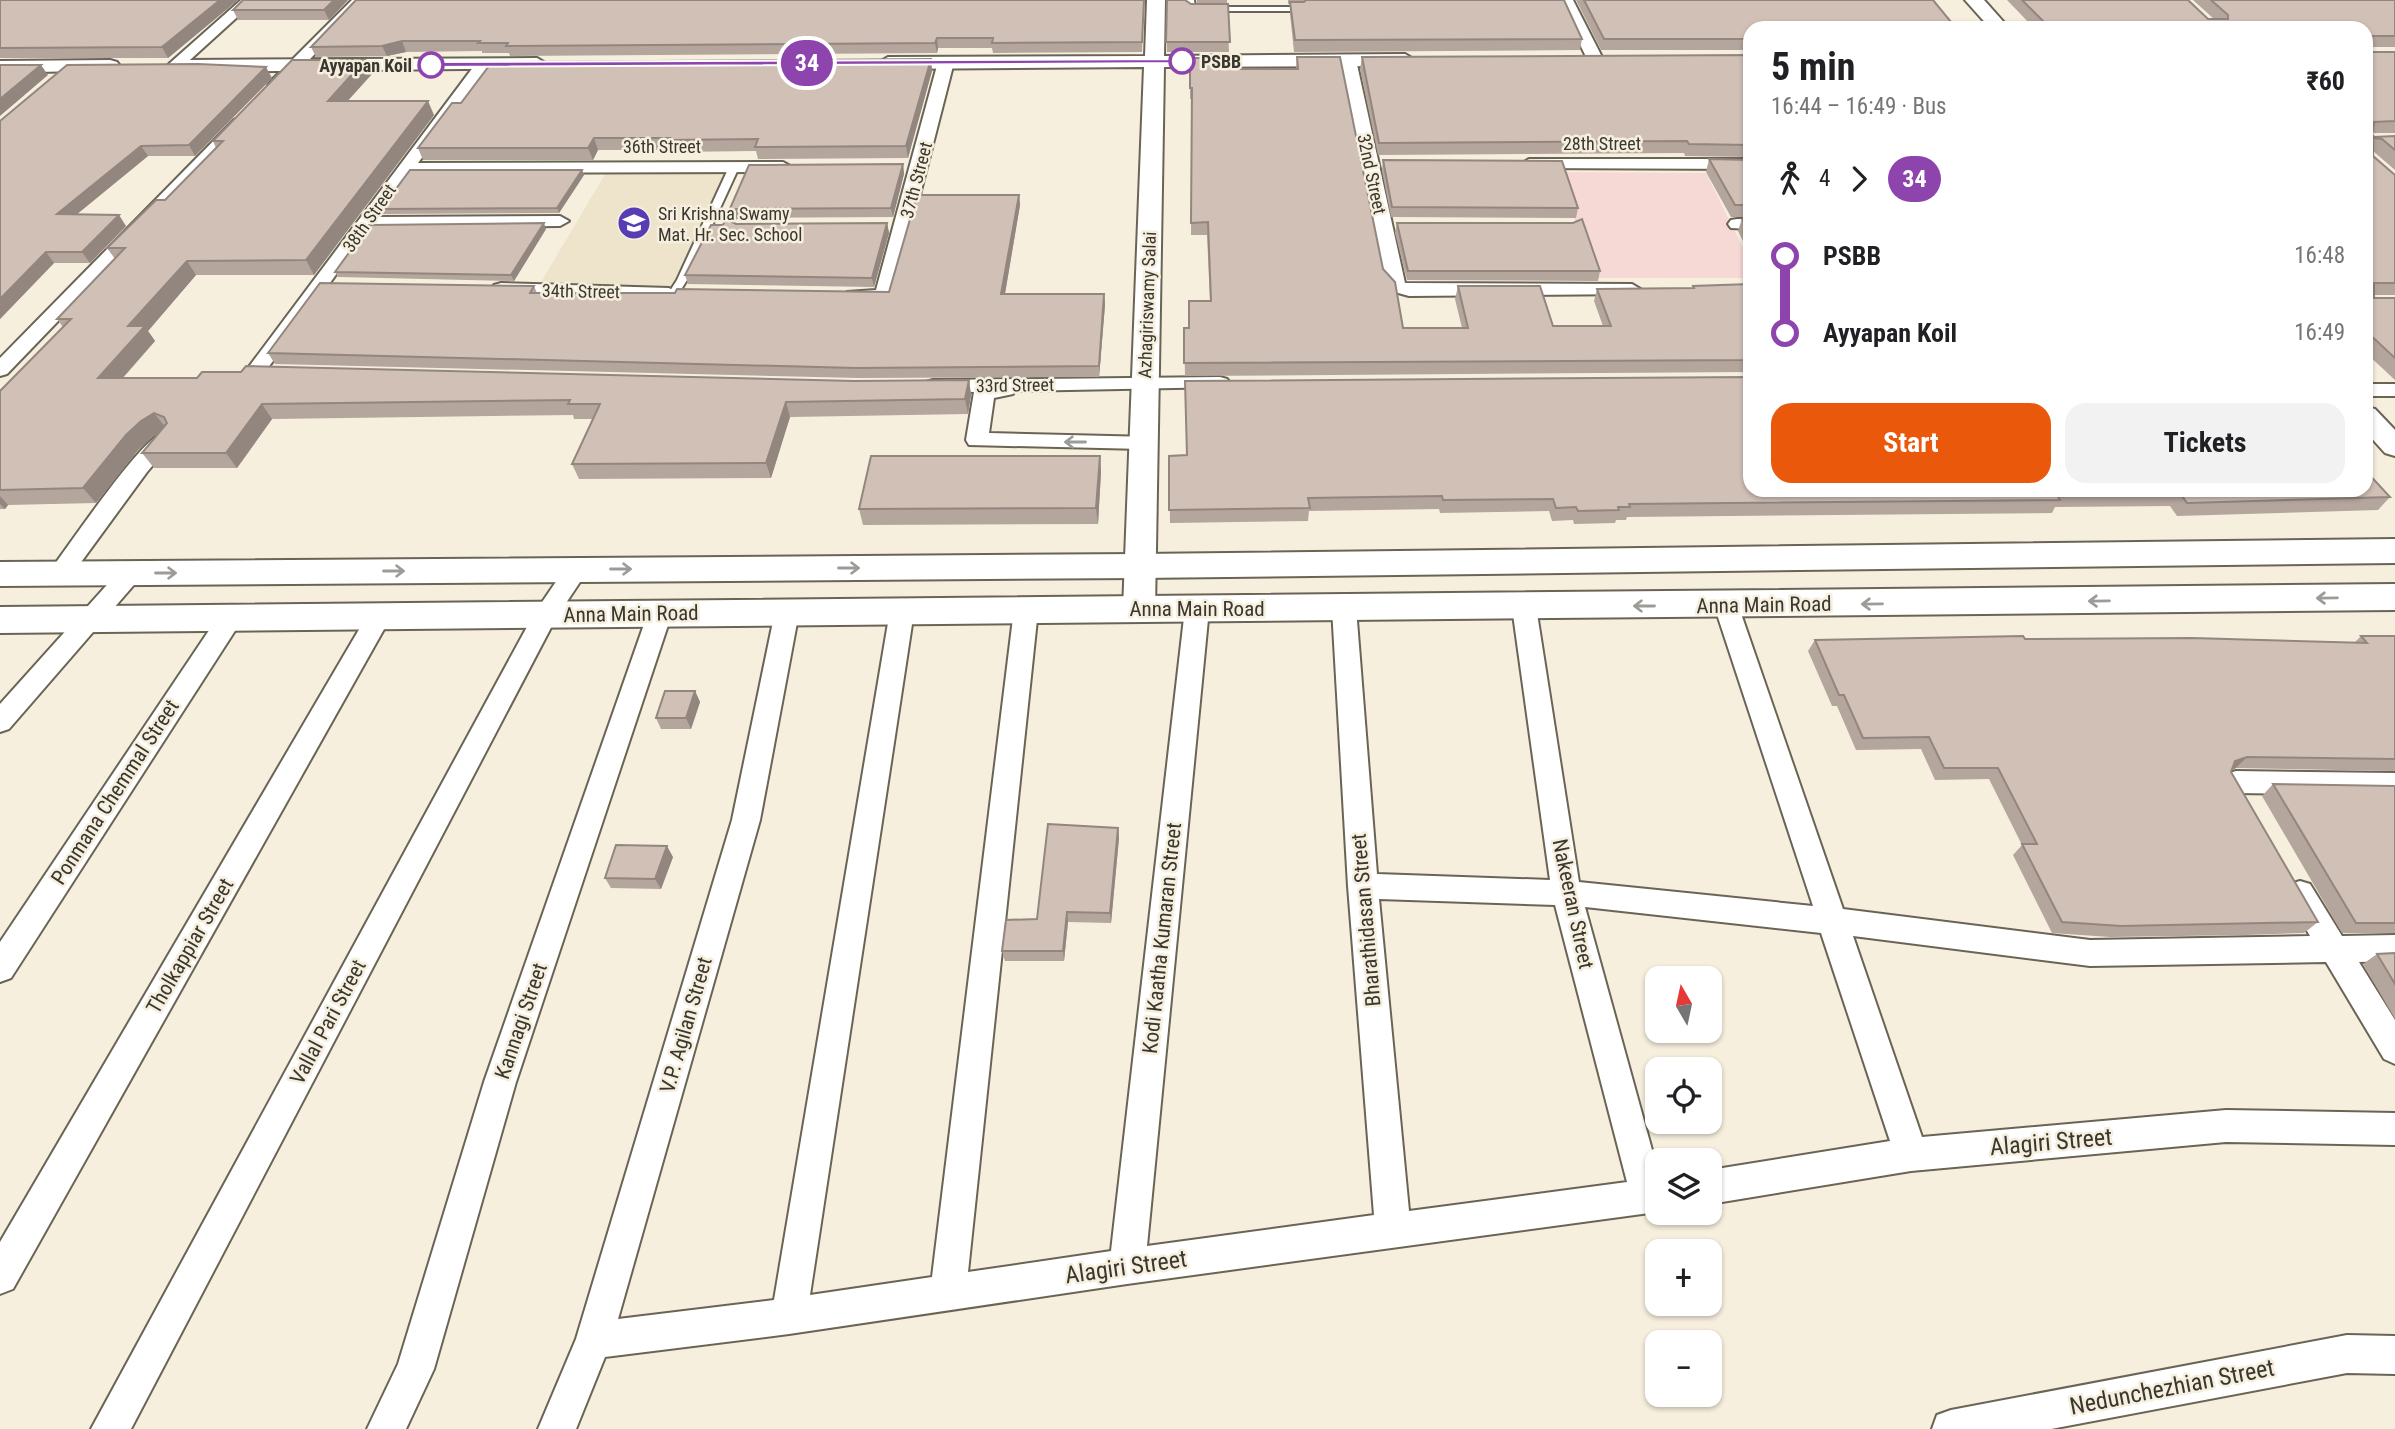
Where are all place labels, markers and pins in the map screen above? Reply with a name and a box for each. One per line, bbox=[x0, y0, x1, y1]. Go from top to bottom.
marker: PSBB bbox=[1169, 48, 1195, 74]
place label: PSBB bbox=[1201, 51, 1241, 72]
marker: Ayyapan Koil bbox=[418, 52, 444, 78]
place label: Ayyapan Koil bbox=[319, 55, 412, 76]
place label: Sri Krishna Swamy Mat. Hr. Sec. School bbox=[658, 203, 802, 245]
school or university icon: Sri Krishna Swamy Mat. Hr. Sec. School bbox=[615, 204, 653, 242]

